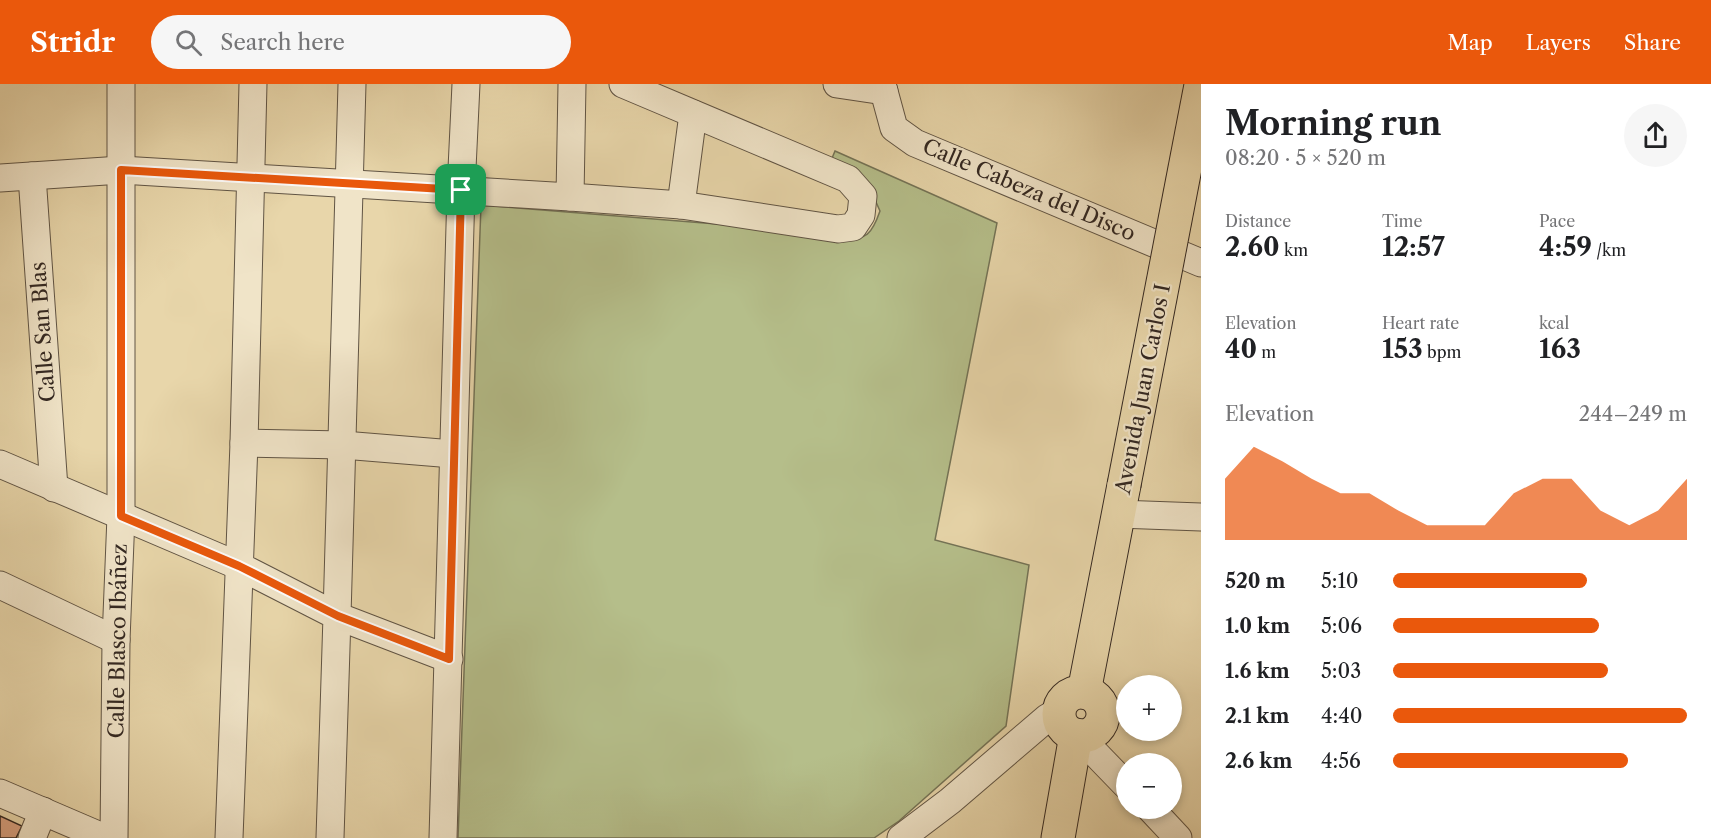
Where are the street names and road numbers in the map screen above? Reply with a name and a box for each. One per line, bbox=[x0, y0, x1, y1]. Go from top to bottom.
street label: Calle Cabeza del Disco bbox=[919, 133, 1139, 246]
street label: Calle San Blas bbox=[25, 261, 60, 403]
street label: Avenida Juan Carlos I bbox=[1110, 282, 1175, 497]
street label: Calle Blasco Ibáñez bbox=[103, 543, 132, 739]

